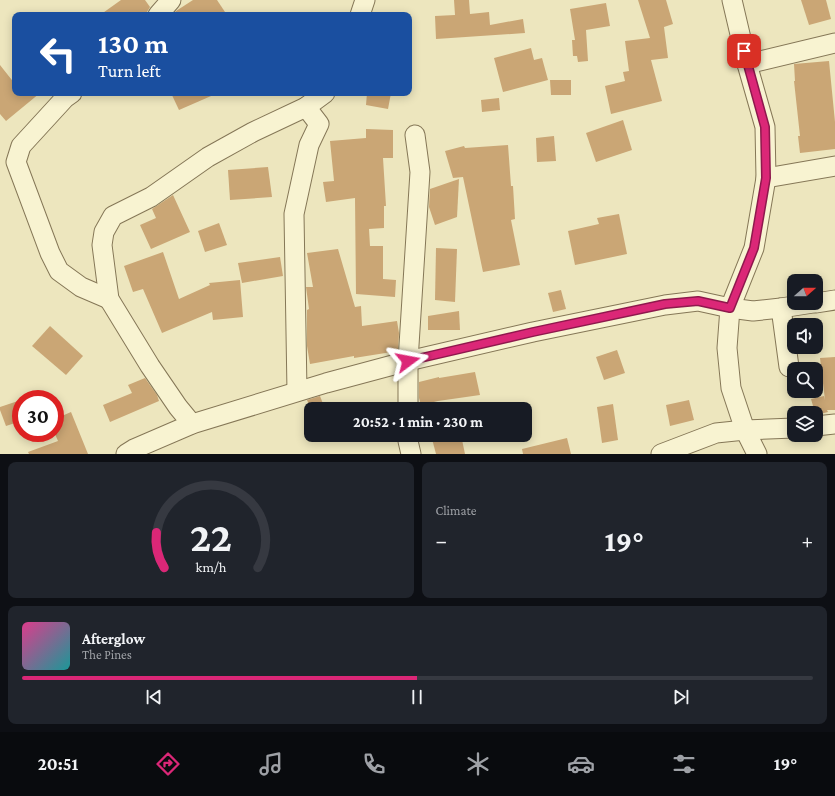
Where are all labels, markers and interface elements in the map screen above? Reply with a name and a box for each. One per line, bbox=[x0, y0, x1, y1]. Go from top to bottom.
icon: left bbox=[32, 28, 84, 80]
text: 130 m bbox=[98, 28, 168, 59]
pin bbox=[727, 34, 761, 68]
icon: arrive bbox=[733, 40, 755, 62]
text: Turn left bbox=[98, 61, 161, 81]
north arrow bbox=[787, 274, 823, 310]
map controls bbox=[787, 274, 823, 442]
button: sound bbox=[787, 318, 823, 354]
position arrow bbox=[387, 340, 429, 382]
button: search bbox=[787, 362, 823, 398]
speed limit sign: 30 bbox=[12, 390, 64, 442]
button: layers bbox=[787, 406, 823, 442]
text: 20:52 · 1 min · 230 m bbox=[353, 414, 483, 430]
text: Climate bbox=[436, 503, 476, 518]
text: 22 bbox=[190, 514, 232, 560]
text: 19° bbox=[605, 524, 644, 557]
text: − bbox=[436, 528, 447, 553]
text: + bbox=[801, 528, 813, 553]
text: km/h bbox=[195, 559, 226, 575]
text: Afterglow bbox=[82, 631, 145, 647]
text: The Pines bbox=[82, 647, 132, 662]
icon: previous bbox=[143, 686, 165, 708]
icon: pause bbox=[406, 686, 428, 708]
icon: next bbox=[670, 686, 692, 708]
icon: directions bbox=[154, 750, 182, 778]
icon: music bbox=[257, 750, 285, 778]
icon: phone bbox=[360, 750, 388, 778]
icon: climate bbox=[464, 750, 492, 778]
icon: car bbox=[567, 750, 595, 778]
icon: filters bbox=[670, 750, 698, 778]
text: 20:51 bbox=[38, 754, 78, 774]
text: 19° bbox=[774, 754, 797, 774]

